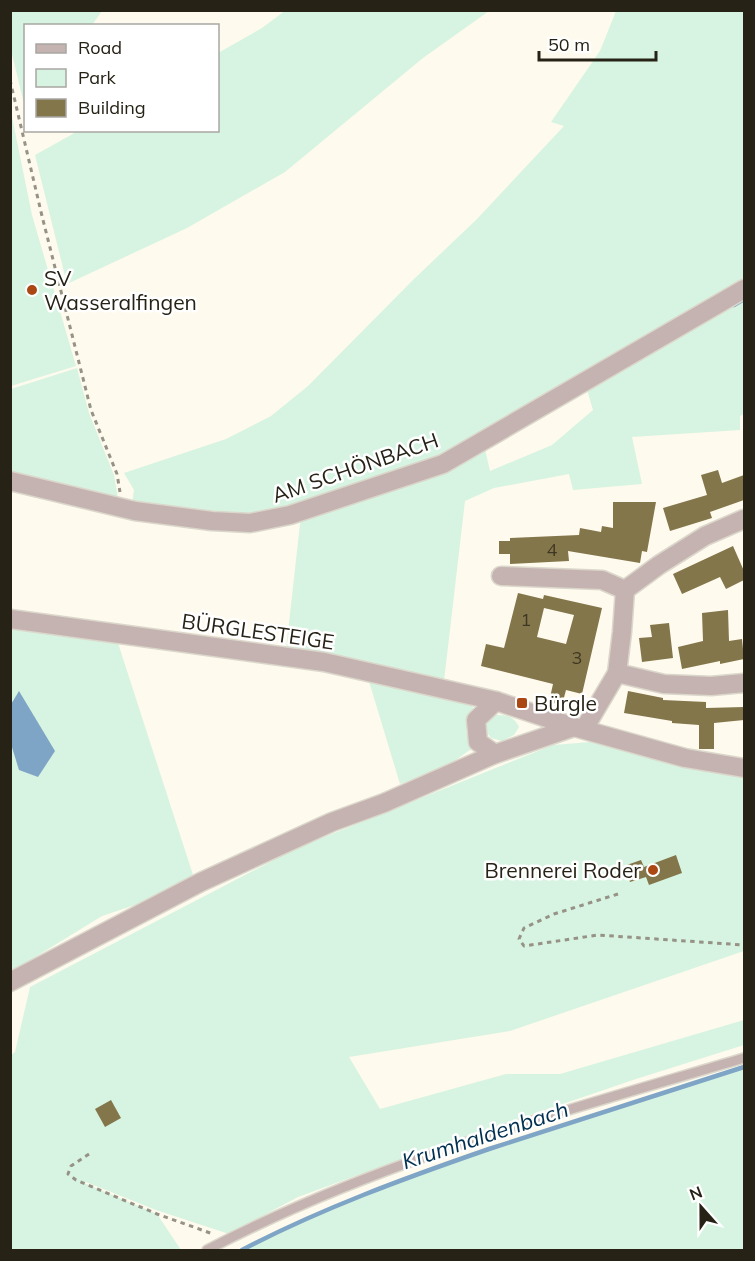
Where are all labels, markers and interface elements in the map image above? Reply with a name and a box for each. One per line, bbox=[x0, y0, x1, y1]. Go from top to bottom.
legend bbox=[24, 24, 219, 132]
scale bar bbox=[539, 24, 656, 62]
text: 50 m bbox=[548, 33, 590, 56]
text: Road bbox=[78, 36, 122, 59]
text: Park bbox=[78, 66, 117, 89]
text: Building bbox=[78, 96, 146, 119]
place label: SV Wasseralfingen bbox=[44, 265, 197, 315]
marker: SV Wasseralfingen bbox=[25, 283, 39, 297]
street label: AM SCHÖNBACH bbox=[268, 426, 442, 508]
house number: 4 bbox=[547, 538, 558, 561]
street label: BÜRGLESTEIGE bbox=[180, 607, 336, 655]
house number: 1 bbox=[521, 608, 531, 631]
house number: 3 bbox=[572, 646, 582, 669]
place label: Bürgle bbox=[534, 690, 597, 716]
marker: Bürgle bbox=[515, 696, 529, 710]
place label: Brennerei Roder bbox=[484, 857, 641, 883]
marker: Brennerei Roder bbox=[646, 863, 660, 877]
water label: Krumhaldenbach bbox=[398, 1095, 572, 1175]
north arrow bbox=[671, 1177, 731, 1237]
text: N bbox=[686, 1181, 705, 1204]

